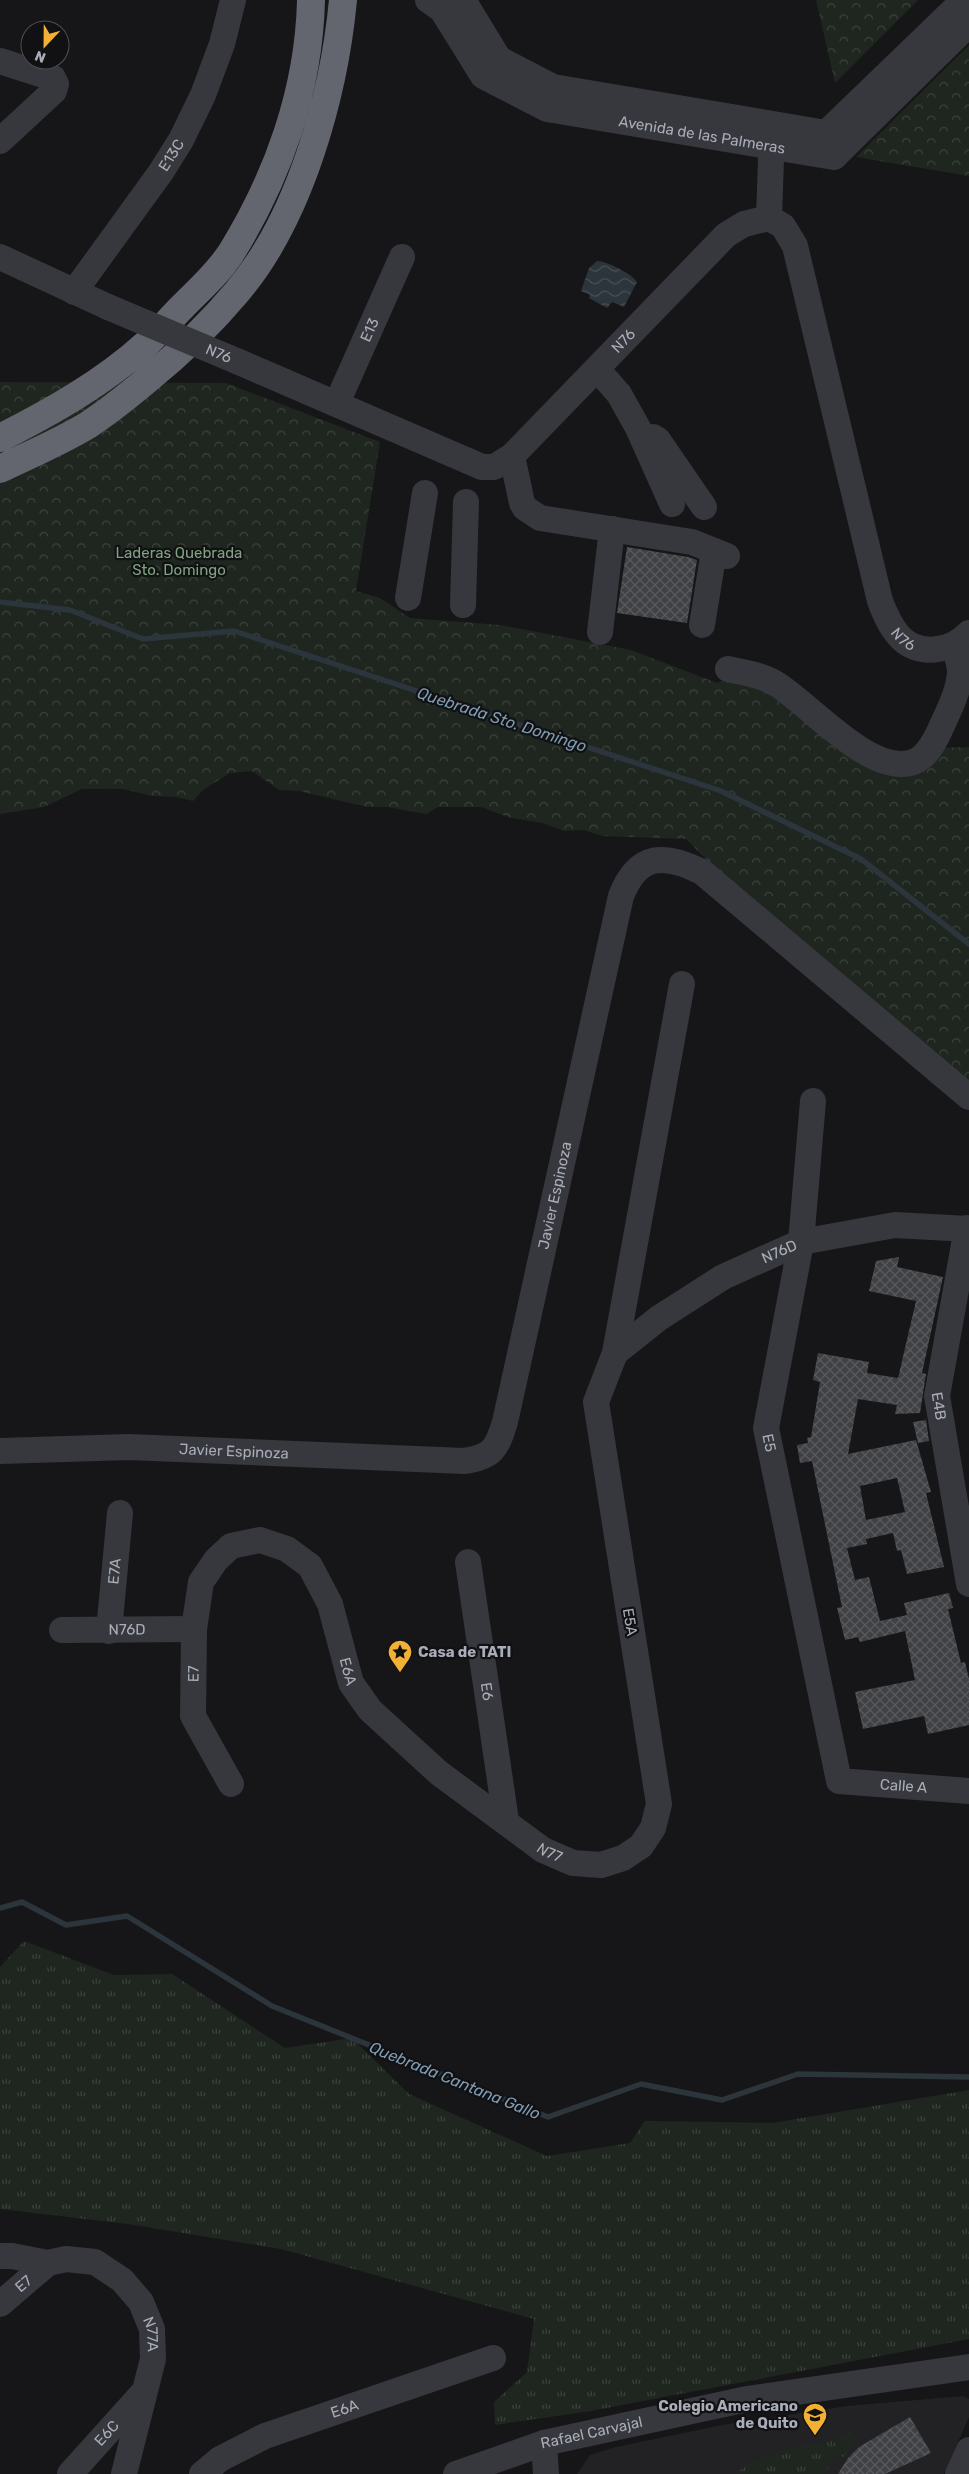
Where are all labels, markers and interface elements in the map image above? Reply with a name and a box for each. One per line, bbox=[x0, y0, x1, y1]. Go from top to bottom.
north arrow bbox=[20, 20, 70, 70]
text: N bbox=[32, 47, 48, 66]
street label: Avenida de las Palmeras bbox=[617, 112, 787, 158]
street label: E13C bbox=[155, 136, 188, 175]
street label: E13 bbox=[356, 315, 383, 345]
street label: N76 bbox=[608, 325, 639, 357]
street label: N76 bbox=[203, 340, 234, 367]
park label: Laderas Quebrada Sto. Domingo bbox=[116, 544, 242, 579]
street label: N76 bbox=[887, 624, 918, 655]
water label: Quebrada Sto. Domingo bbox=[415, 683, 589, 756]
street label: Javier Espinoza bbox=[534, 1140, 576, 1251]
street label: N76D bbox=[759, 1236, 800, 1268]
street label: E4B bbox=[927, 1391, 950, 1422]
street label: E5 bbox=[758, 1432, 780, 1454]
street label: Javier Espinoza bbox=[179, 1440, 289, 1463]
street label: E7A bbox=[104, 1557, 125, 1585]
street label: E5A bbox=[619, 1607, 641, 1637]
street label: N76D bbox=[108, 1620, 146, 1639]
place icon: Casa de TATI bbox=[387, 1639, 413, 1673]
place label: Casa de TATI bbox=[418, 1643, 511, 1661]
street label: E6A bbox=[336, 1656, 360, 1687]
street label: E7 bbox=[184, 1665, 203, 1682]
street label: E6 bbox=[477, 1681, 497, 1702]
street label: Calle A bbox=[879, 1775, 928, 1797]
street label: N77 bbox=[533, 1839, 565, 1866]
water label: Quebrada Cantana Gallo bbox=[367, 2037, 543, 2123]
street label: E7 bbox=[11, 2271, 36, 2296]
street label: N77A bbox=[139, 2314, 162, 2352]
street label: E6A bbox=[328, 2396, 361, 2422]
place label: Colegio Americano de Quito bbox=[658, 2397, 798, 2432]
school or university icon: Colegio Americano de Quito bbox=[802, 2402, 828, 2436]
street label: Rafael Carvajal bbox=[539, 2413, 644, 2452]
street label: E6C bbox=[91, 2417, 123, 2450]

